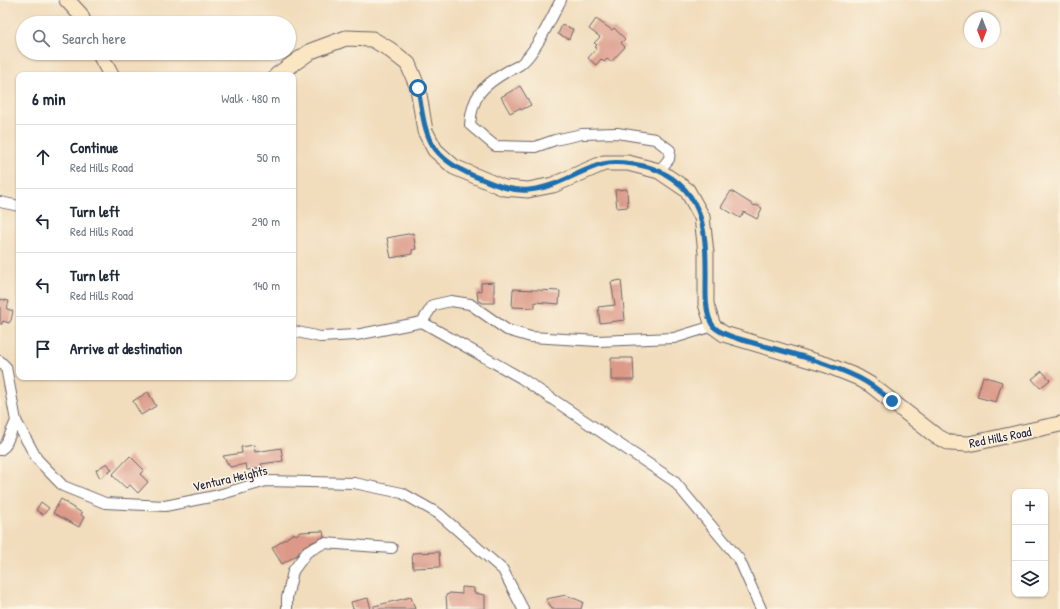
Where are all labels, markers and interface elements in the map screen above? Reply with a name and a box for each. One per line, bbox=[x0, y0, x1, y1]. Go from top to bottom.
north arrow bbox=[964, 12, 1000, 48]
search box bbox=[16, 16, 296, 60]
icon: search bbox=[30, 27, 52, 49]
text: Search here bbox=[62, 28, 126, 49]
route start bbox=[409, 79, 427, 97]
text: 6 min bbox=[32, 87, 66, 110]
text: Walk · 480 m bbox=[221, 89, 280, 107]
text: Continue bbox=[70, 137, 118, 158]
icon: ahead bbox=[32, 146, 54, 168]
text: 50 m bbox=[257, 148, 280, 166]
text: Red Hills Road bbox=[70, 158, 133, 176]
text: Turn left bbox=[70, 201, 120, 222]
icon: left bbox=[32, 210, 54, 232]
text: 290 m bbox=[251, 212, 280, 230]
text: Red Hills Road bbox=[70, 222, 133, 240]
text: Turn left bbox=[70, 265, 120, 286]
icon: left bbox=[32, 274, 54, 296]
text: 140 m bbox=[253, 276, 280, 294]
text: Red Hills Road bbox=[70, 286, 133, 304]
icon: arrive bbox=[32, 338, 54, 360]
text: Arrive at destination bbox=[70, 338, 182, 359]
route end bbox=[883, 392, 901, 410]
street label: Red Hills Road bbox=[967, 422, 1033, 452]
street label: Ventura Heights bbox=[191, 461, 269, 495]
map controls bbox=[1012, 489, 1048, 597]
button: + bbox=[1012, 489, 1048, 525]
button: − bbox=[1012, 525, 1048, 561]
button: layers bbox=[1012, 561, 1048, 597]

